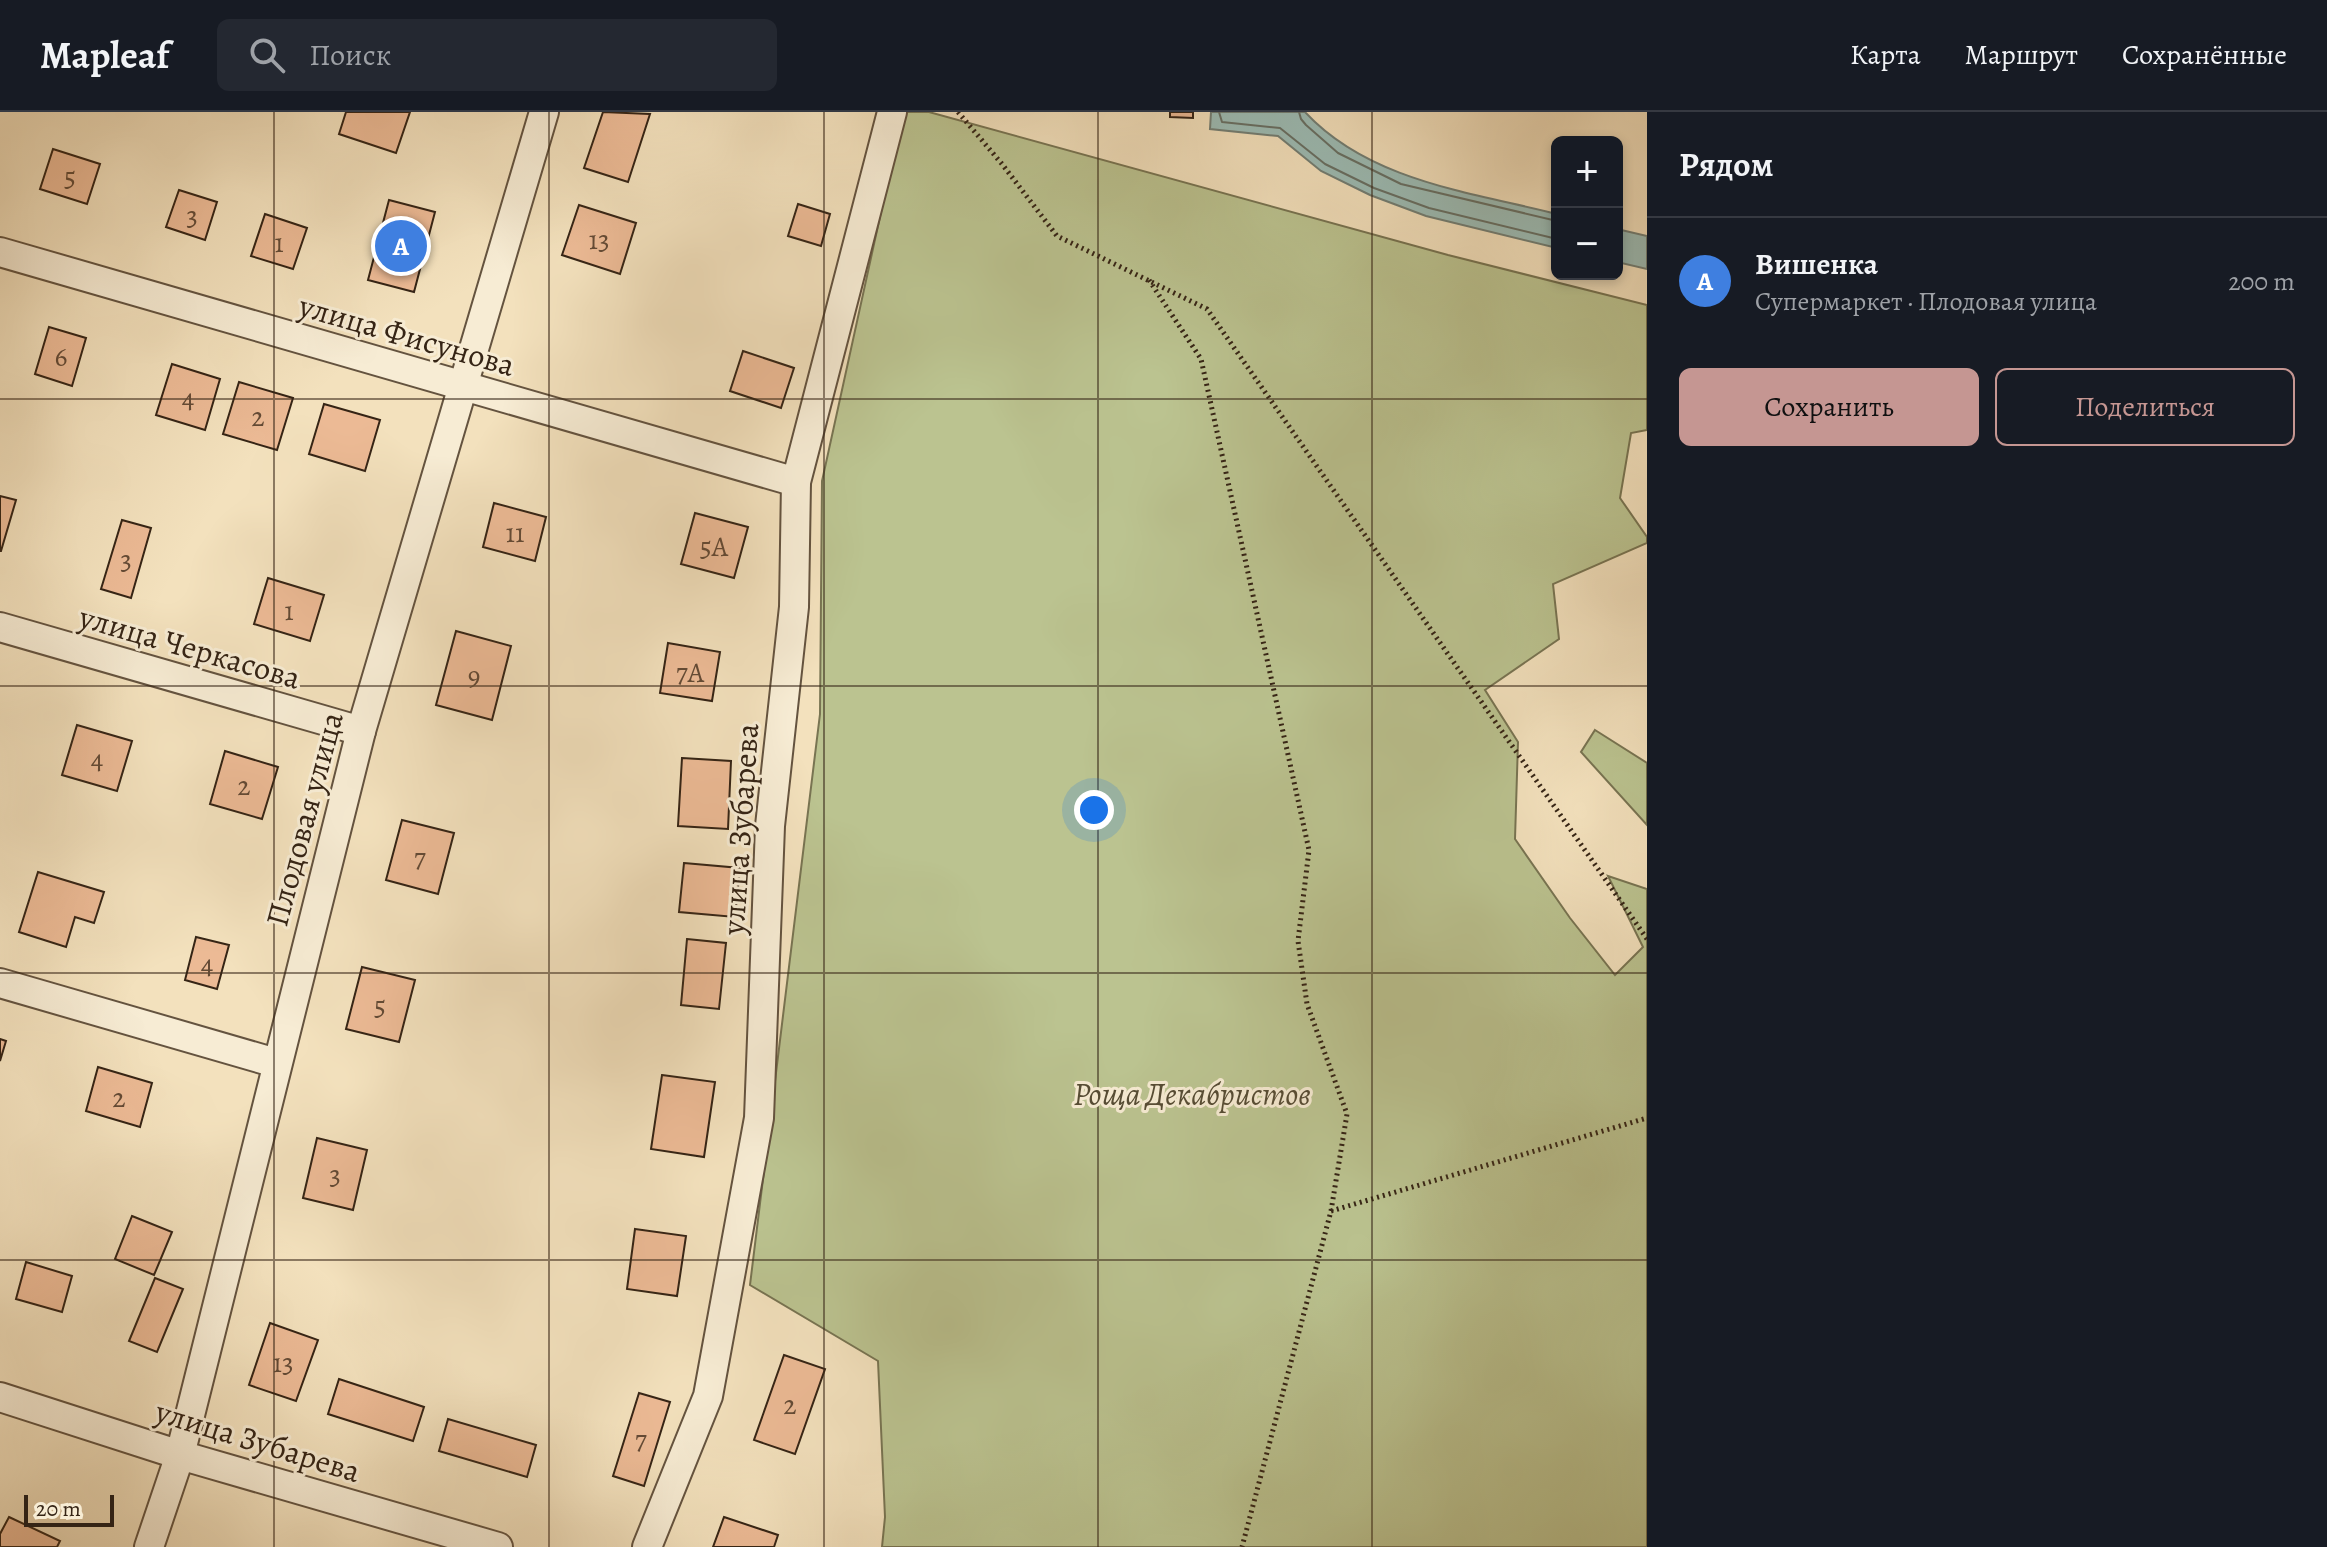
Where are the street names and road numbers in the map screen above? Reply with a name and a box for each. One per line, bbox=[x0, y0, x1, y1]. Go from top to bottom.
street label: улица Фисунова bbox=[293, 283, 520, 387]
street label: улица Черкасова bbox=[73, 594, 306, 700]
street label: Плодовая улица bbox=[254, 707, 354, 931]
street label: улица Зубарева bbox=[711, 721, 769, 937]
street label: улица Зубарева bbox=[149, 1389, 366, 1493]

